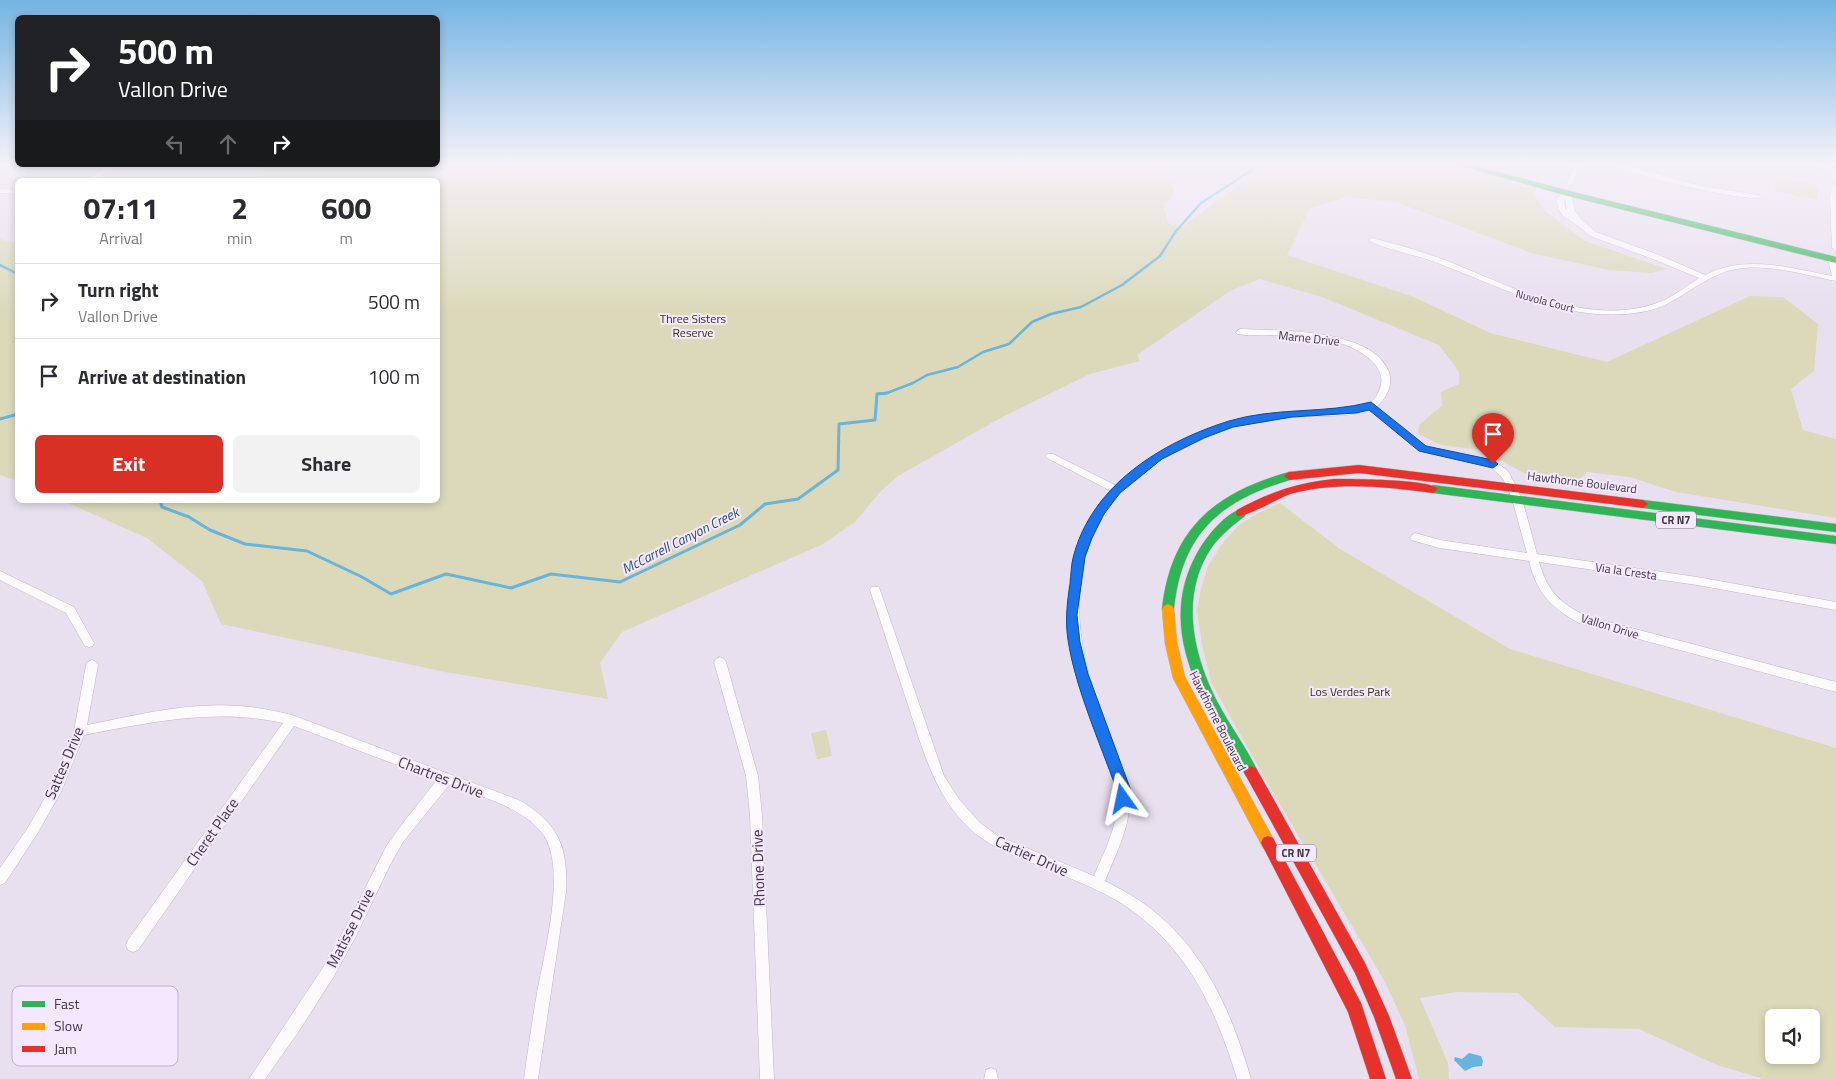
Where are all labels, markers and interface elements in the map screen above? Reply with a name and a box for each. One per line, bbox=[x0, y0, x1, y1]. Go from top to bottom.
text: 500 m bbox=[118, 24, 214, 78]
icon: right bbox=[35, 35, 100, 100]
text: Vallon Drive bbox=[118, 72, 228, 106]
icon: left bbox=[161, 130, 189, 158]
icon: ahead bbox=[214, 130, 242, 158]
icon: right bbox=[267, 130, 295, 158]
text: 07:11 bbox=[84, 185, 158, 231]
text: 2 bbox=[231, 185, 248, 231]
text: 600 bbox=[321, 185, 371, 231]
text: Arrival bbox=[99, 226, 143, 250]
text: min bbox=[227, 226, 252, 250]
text: m bbox=[340, 226, 353, 250]
text: Turn right bbox=[78, 275, 159, 304]
street label: Nuvola Court bbox=[1514, 286, 1576, 317]
icon: right bbox=[35, 287, 63, 315]
text: 500 m bbox=[368, 287, 420, 316]
text: Vallon Drive bbox=[78, 304, 158, 328]
park label: Three Sisters Reserve bbox=[660, 309, 727, 342]
street label: Marne Drive bbox=[1277, 325, 1341, 351]
icon: arrive bbox=[35, 362, 63, 390]
text: Arrive at destination bbox=[78, 362, 246, 391]
text: 100 m bbox=[368, 362, 420, 391]
pin bbox=[1472, 413, 1514, 464]
icon: arrive bbox=[1479, 420, 1507, 448]
button: Exit bbox=[35, 435, 223, 493]
button: Share bbox=[233, 435, 420, 493]
street label: Hawthorne Boulevard bbox=[1526, 466, 1638, 498]
water label: McCarrell Canyon Creek bbox=[618, 501, 744, 579]
road number: CR N7 bbox=[1656, 512, 1696, 528]
street label: Via la Cresta bbox=[1594, 557, 1658, 585]
street label: Vallon Drive bbox=[1579, 608, 1641, 644]
street label: Hawthorne Boulevard bbox=[1184, 667, 1252, 775]
park label: Los Verdes Park bbox=[1310, 682, 1390, 701]
street label: Sattes Drive bbox=[38, 723, 90, 803]
street label: Chartres Drive bbox=[395, 750, 487, 804]
position arrow bbox=[1096, 772, 1148, 824]
street label: Cheret Place bbox=[180, 793, 244, 871]
street label: Rhone Drive bbox=[745, 829, 771, 907]
street label: Cartier Drive bbox=[992, 830, 1072, 882]
road number: CR N7 bbox=[1276, 844, 1316, 861]
street label: Matisse Drive bbox=[320, 884, 380, 972]
legend bbox=[12, 986, 178, 1066]
text: Fast bbox=[54, 993, 79, 1014]
map controls bbox=[1765, 1009, 1820, 1064]
button: sound bbox=[1765, 1009, 1820, 1064]
text: Slow bbox=[54, 1015, 83, 1036]
text: Jam bbox=[54, 1038, 77, 1059]

